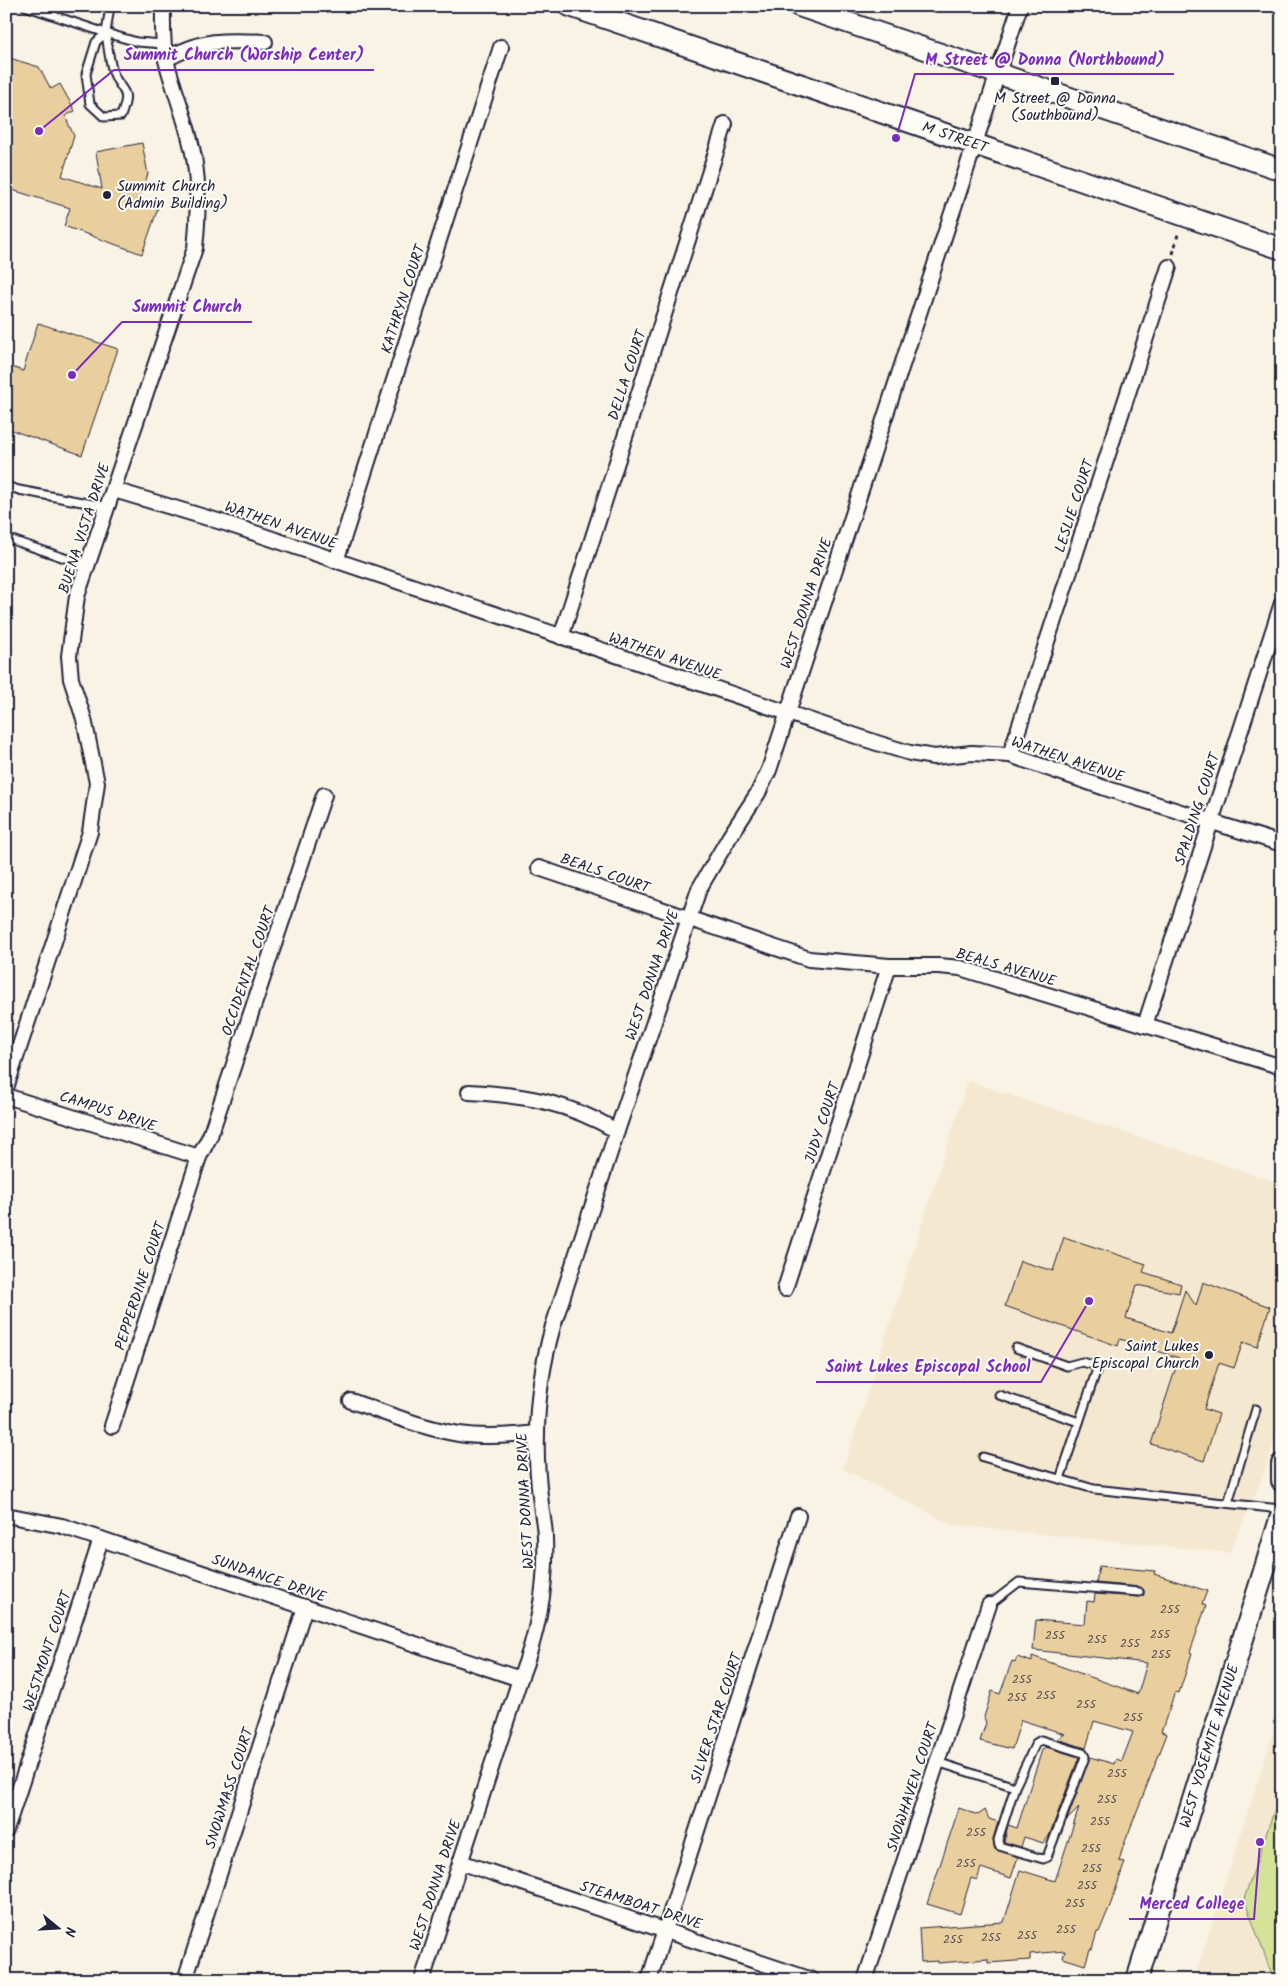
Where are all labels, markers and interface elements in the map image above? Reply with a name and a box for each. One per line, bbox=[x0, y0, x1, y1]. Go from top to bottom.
callout: Summit Church (Worship Center) bbox=[114, 39, 374, 70]
text: Summit Church (Worship Center) bbox=[124, 43, 364, 68]
callout: M Street @ Donna (Northbound) bbox=[915, 43, 1174, 74]
text: M Street @ Donna (Northbound) bbox=[925, 48, 1165, 73]
marker: M Street @ Donna (Southbound) bbox=[1049, 75, 1061, 87]
place label: M Street @ Donna (Southbound) bbox=[994, 87, 1116, 128]
street label: M STREET bbox=[919, 115, 993, 161]
place label: Summit Church (Admin Building) bbox=[117, 175, 228, 216]
marker: Summit Church (Admin Building) bbox=[101, 189, 113, 201]
street label: KATHRYN COURT bbox=[375, 240, 434, 357]
callout: Summit Church bbox=[122, 291, 252, 322]
text: Summit Church bbox=[132, 295, 242, 320]
street label: DELLA COURT bbox=[602, 325, 654, 424]
street label: LESLIE COURT bbox=[1049, 455, 1102, 556]
street label: BUENA VISTA DRIVE bbox=[52, 459, 118, 597]
street label: WATHEN AVENUE bbox=[221, 495, 341, 557]
street label: WEST DONNA DRIVE bbox=[774, 533, 840, 672]
street label: WATHEN AVENUE bbox=[605, 626, 725, 688]
street label: WATHEN AVENUE bbox=[1008, 730, 1129, 790]
street label: SPALDING COURT bbox=[1168, 748, 1228, 869]
street label: BEALS COURT bbox=[557, 847, 655, 901]
street label: OCCIDENTAL COURT bbox=[216, 901, 283, 1039]
street label: WEST DONNA DRIVE bbox=[619, 906, 687, 1044]
street label: BEALS AVENUE bbox=[953, 942, 1060, 994]
street label: JUDY COURT bbox=[799, 1078, 848, 1167]
street label: CAMPUS DRIVE bbox=[56, 1085, 161, 1139]
street label: PEPPERDINE COURT bbox=[109, 1217, 174, 1354]
place label: Saint Lukes Episcopal Church bbox=[1092, 1335, 1200, 1376]
marker: Saint Lukes Episcopal Church bbox=[1203, 1349, 1215, 1361]
callout: Saint Lukes Episcopal School bbox=[816, 1351, 1041, 1382]
text: Saint Lukes Episcopal School bbox=[825, 1355, 1031, 1380]
street label: WEST DONNA DRIVE bbox=[510, 1431, 542, 1570]
street label: SUNDANCE DRIVE bbox=[208, 1548, 330, 1610]
street label: WESTMONT COURT bbox=[17, 1586, 79, 1715]
house number: 255 bbox=[1160, 1600, 1181, 1619]
house number: 255 bbox=[1150, 1625, 1171, 1644]
house number: 255 bbox=[1045, 1626, 1066, 1645]
house number: 255 bbox=[1087, 1630, 1108, 1649]
house number: 255 bbox=[1120, 1634, 1141, 1653]
house number: 255 bbox=[1151, 1645, 1172, 1664]
street label: SILVER STAR COURT bbox=[685, 1648, 750, 1787]
street label: WEST YOSEMITE AVENUE bbox=[1174, 1660, 1247, 1831]
house number: 255 bbox=[1012, 1670, 1033, 1689]
house number: 255 bbox=[1036, 1686, 1057, 1705]
house number: 255 bbox=[1007, 1688, 1028, 1707]
house number: 255 bbox=[1076, 1695, 1097, 1714]
house number: 255 bbox=[1123, 1708, 1144, 1727]
street label: SNOWHAVEN COURT bbox=[881, 1717, 946, 1855]
street label: SNOWMASS COURT bbox=[199, 1723, 261, 1852]
house number: 255 bbox=[1107, 1764, 1128, 1783]
house number: 255 bbox=[1097, 1790, 1118, 1809]
house number: 255 bbox=[1090, 1812, 1111, 1831]
street label: WEST DONNA DRIVE bbox=[403, 1815, 469, 1954]
house number: 255 bbox=[966, 1823, 987, 1842]
house number: 255 bbox=[1081, 1839, 1102, 1858]
house number: 255 bbox=[956, 1854, 977, 1873]
house number: 255 bbox=[1082, 1859, 1103, 1878]
street label: STEAMBOAT DRIVE bbox=[576, 1875, 706, 1937]
house number: 255 bbox=[1077, 1876, 1098, 1895]
callout: Merced College bbox=[1129, 1888, 1254, 1919]
text: Merced College bbox=[1139, 1892, 1245, 1917]
house number: 255 bbox=[1065, 1894, 1086, 1913]
north arrow bbox=[32, 1904, 82, 1954]
house number: 255 bbox=[1056, 1920, 1077, 1939]
text: N bbox=[58, 1924, 81, 1939]
house number: 255 bbox=[1017, 1926, 1038, 1945]
house number: 255 bbox=[981, 1928, 1002, 1947]
house number: 255 bbox=[943, 1930, 964, 1949]

